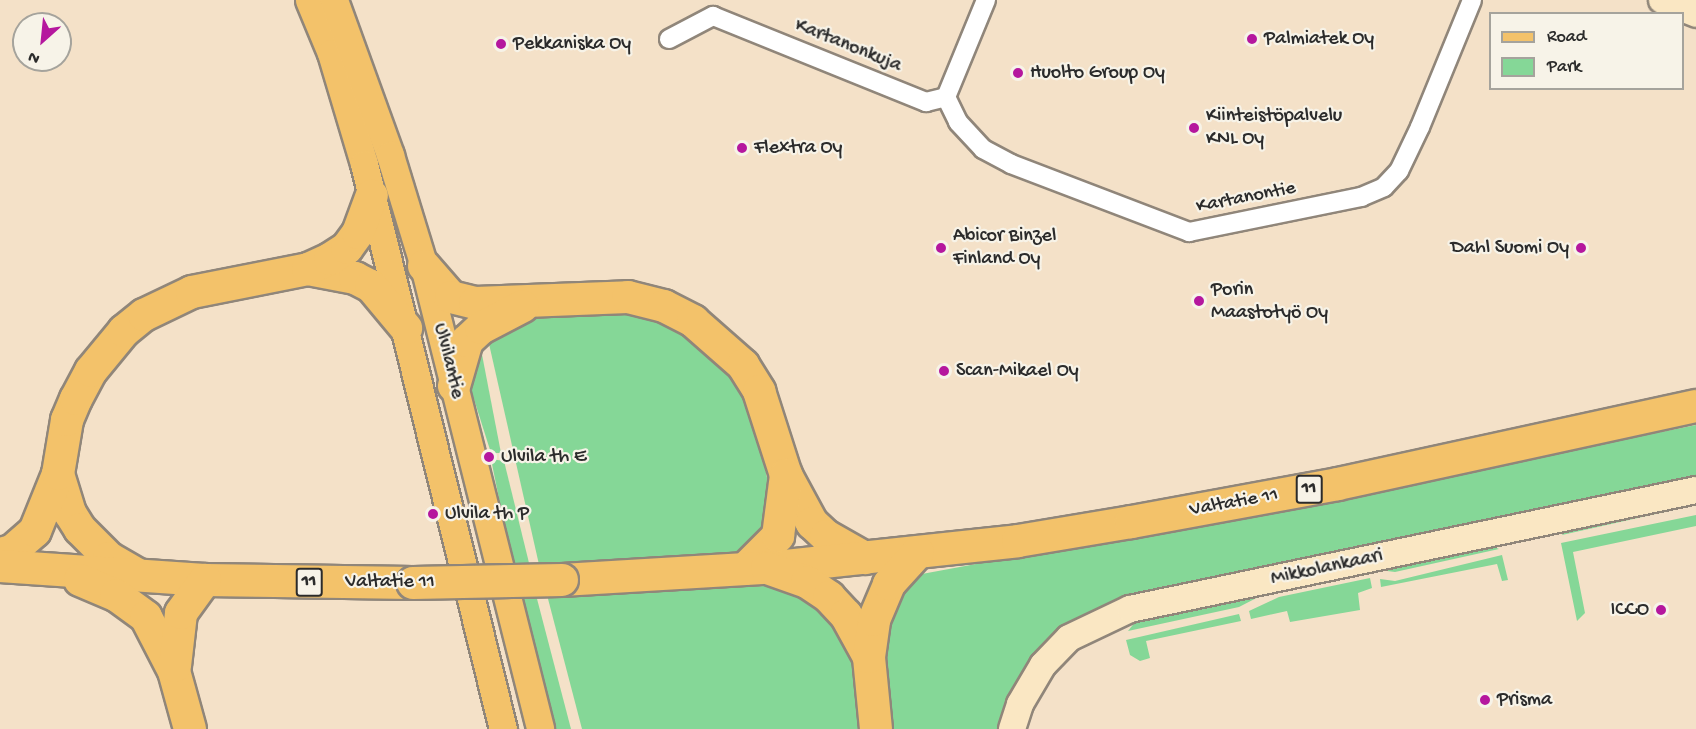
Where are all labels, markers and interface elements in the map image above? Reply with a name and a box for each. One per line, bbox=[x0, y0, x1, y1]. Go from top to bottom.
north arrow bbox=[12, 12, 72, 72]
legend bbox=[1489, 12, 1684, 90]
street label: Kartanonkuja bbox=[791, 14, 905, 78]
place label: Palmiatek Oy bbox=[1264, 27, 1374, 51]
text: Road bbox=[1547, 27, 1586, 48]
place label: Pekkaniska Oy bbox=[513, 32, 631, 56]
marker: Palmiatek Oy bbox=[1245, 32, 1259, 46]
marker: Pekkaniska Oy bbox=[494, 37, 508, 51]
text: N bbox=[26, 46, 43, 68]
text: Park bbox=[1547, 57, 1581, 78]
place label: Huolto Group Oy bbox=[1030, 61, 1165, 85]
marker: Huolto Group Oy bbox=[1011, 66, 1025, 80]
place label: Kiinteistöpalvelu KNL Oy bbox=[1206, 104, 1342, 151]
marker: Kiinteistöpalvelu KNL Oy bbox=[1187, 121, 1201, 135]
place label: Flextra Oy bbox=[754, 136, 842, 160]
marker: Flextra Oy bbox=[735, 141, 749, 155]
street label: Kartanontie bbox=[1194, 177, 1298, 219]
place label: Abicor Binzel Finland Oy bbox=[953, 225, 1056, 272]
place label: Dahl Suomi Oy bbox=[1451, 236, 1569, 260]
marker: Abicor Binzel Finland Oy bbox=[934, 241, 948, 255]
marker: Dahl Suomi Oy bbox=[1574, 241, 1588, 255]
place label: Porin Maastotyö Oy bbox=[1211, 278, 1328, 325]
marker: Porin Maastotyö Oy bbox=[1192, 294, 1206, 308]
street label: Ulvilantie bbox=[427, 321, 469, 401]
place label: Scan-Mikael Oy bbox=[956, 359, 1079, 383]
marker: Scan-Mikael Oy bbox=[937, 364, 951, 378]
place label: Ulvila th E bbox=[501, 445, 586, 469]
marker: Ulvila th E bbox=[482, 450, 496, 464]
road number: 11 bbox=[1296, 474, 1322, 504]
street label: Valtatie 11 bbox=[1188, 483, 1280, 523]
place label: Ulvila th P bbox=[445, 502, 529, 526]
marker: Ulvila th P bbox=[426, 507, 440, 521]
street label: Mikkolankaari bbox=[1269, 544, 1385, 592]
road number: 11 bbox=[296, 567, 322, 597]
street label: Valtatie 11 bbox=[345, 570, 435, 594]
place label: ICCO bbox=[1610, 598, 1649, 622]
marker: ICCO bbox=[1654, 603, 1668, 617]
place label: Prisma bbox=[1497, 688, 1552, 712]
marker: Prisma bbox=[1478, 693, 1492, 707]

